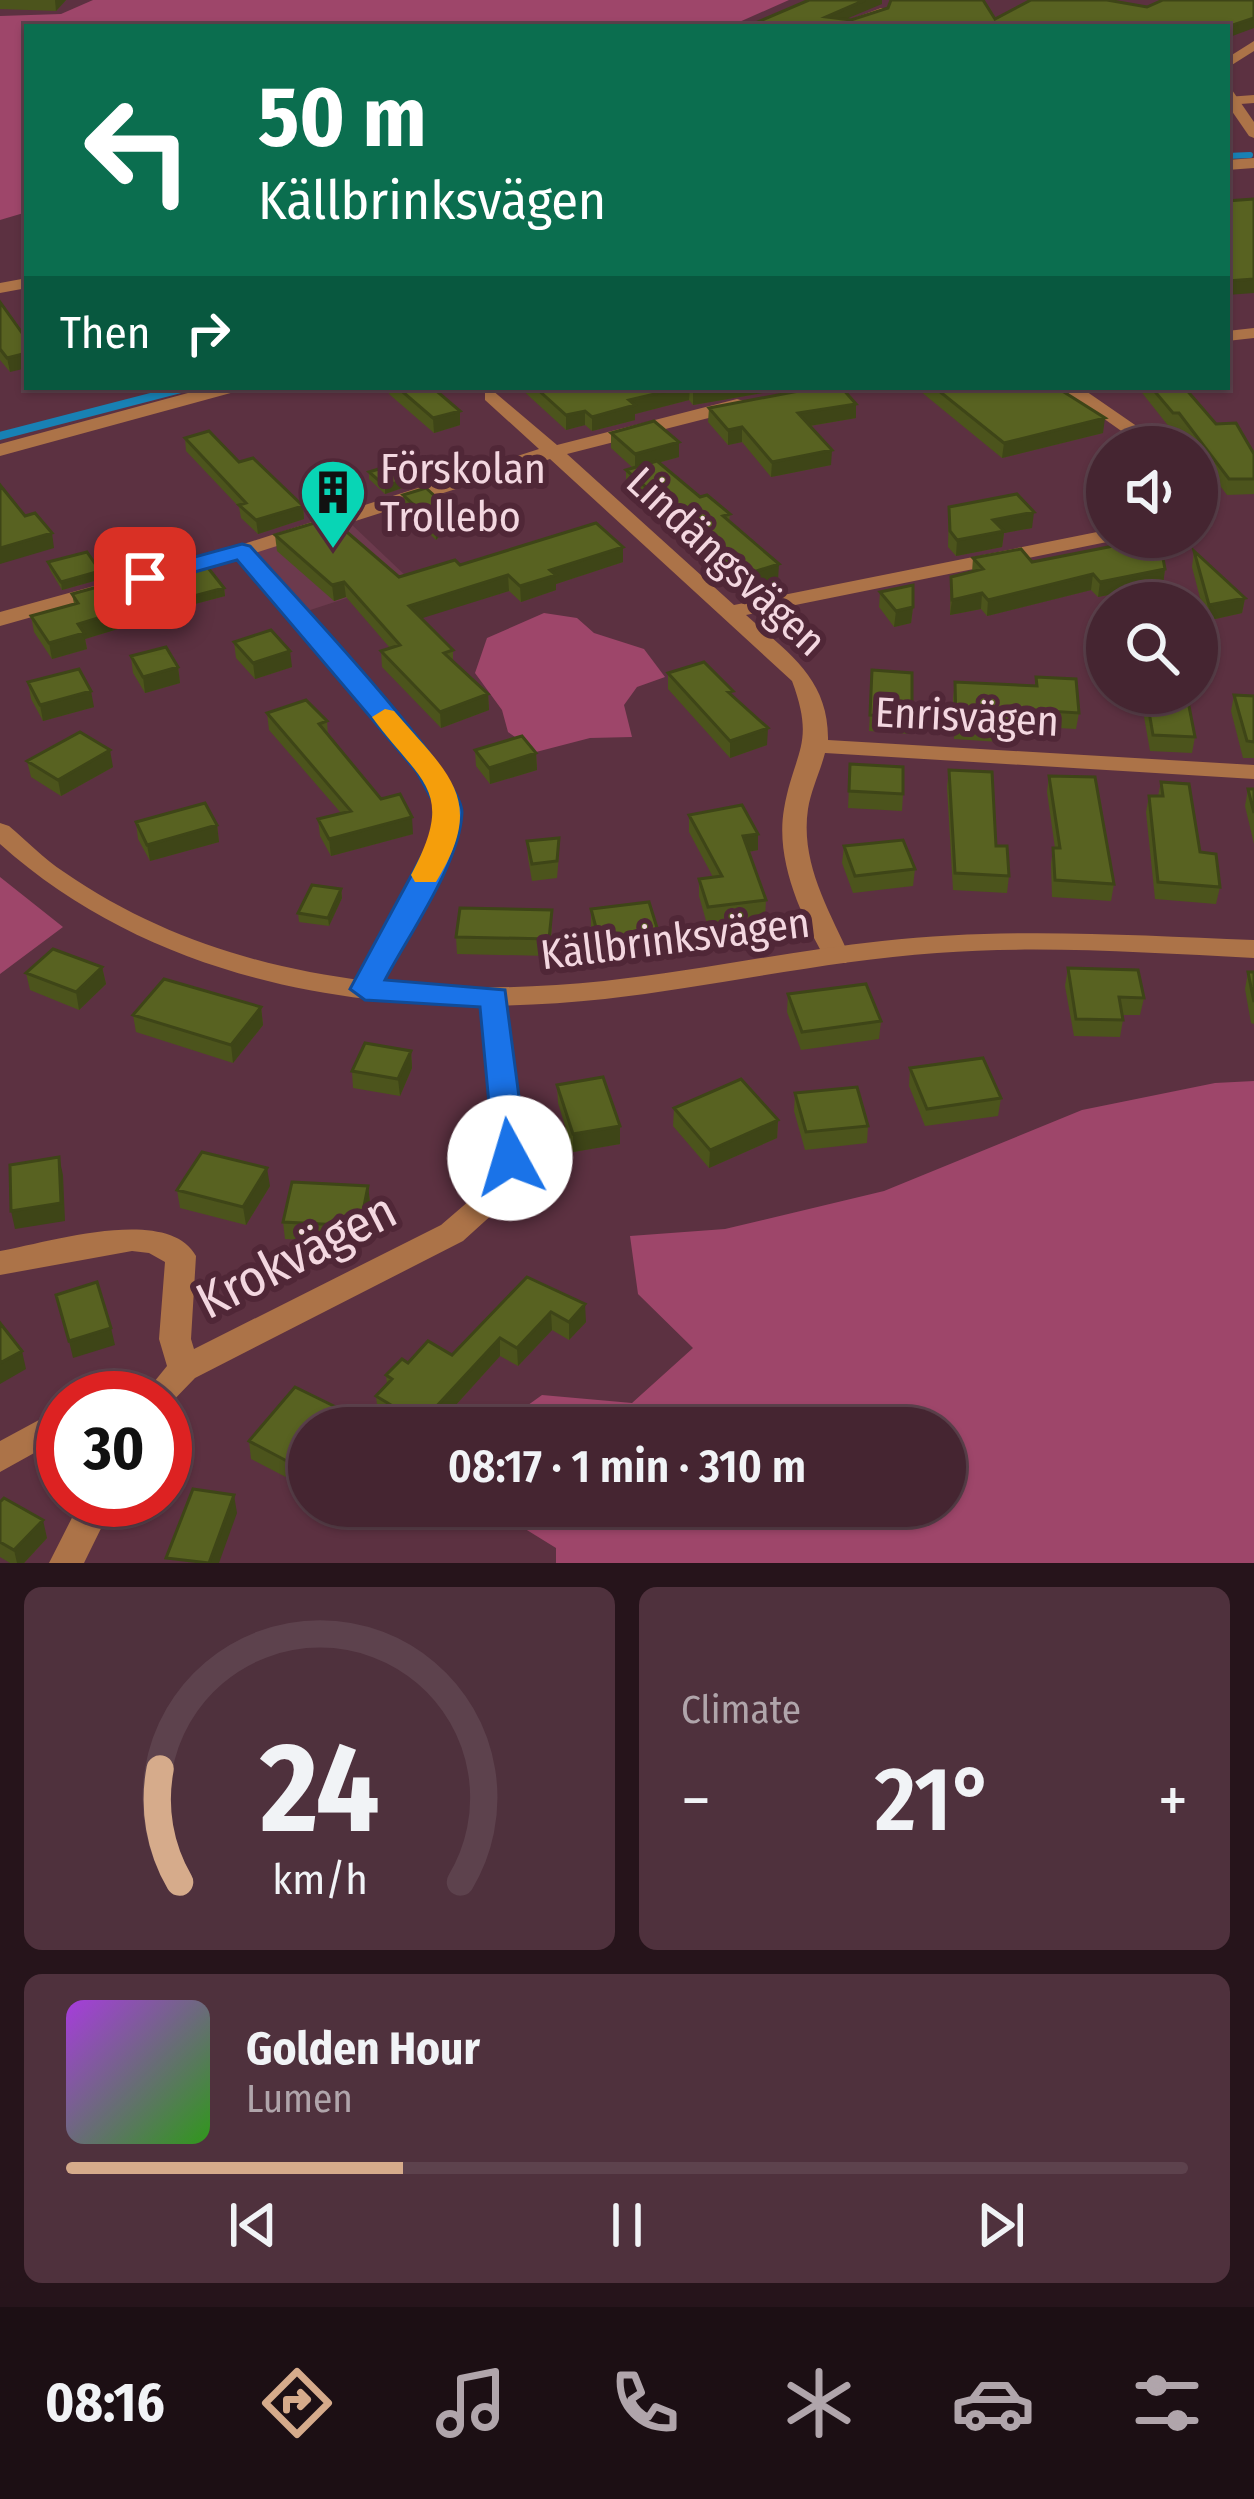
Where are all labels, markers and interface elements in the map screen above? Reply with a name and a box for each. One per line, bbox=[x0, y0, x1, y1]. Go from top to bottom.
text: 50 m bbox=[258, 67, 427, 168]
icon: left bbox=[60, 72, 216, 228]
text: Källbrinksvägen bbox=[258, 169, 606, 233]
icon: right bbox=[175, 300, 241, 366]
text: Then bbox=[60, 306, 151, 360]
map controls bbox=[1086, 426, 1218, 714]
button: sound bbox=[1086, 426, 1218, 558]
place label: Förskolan Trollebo bbox=[380, 444, 546, 542]
building icon: Förskolan Trollebo bbox=[298, 457, 368, 551]
street label: Lindängsvägen bbox=[617, 457, 836, 666]
pin bbox=[94, 527, 196, 629]
icon: arrive bbox=[112, 545, 178, 611]
button: search bbox=[1086, 582, 1218, 714]
street label: Enrisvägen bbox=[874, 687, 1060, 747]
street label: Källbrinksvägen bbox=[538, 898, 813, 980]
position arrow bbox=[447, 1095, 573, 1221]
street label: Krokvägen bbox=[186, 1179, 407, 1332]
speed limit sign: 30 bbox=[36, 1371, 192, 1527]
text: 08:17 · 1 min · 310 m bbox=[448, 1440, 806, 1494]
text: Climate bbox=[681, 1687, 801, 1733]
text: 24 bbox=[259, 1714, 379, 1864]
text: 21° bbox=[875, 1746, 994, 1854]
text: − bbox=[681, 1761, 711, 1840]
text: + bbox=[1158, 1761, 1188, 1840]
text: km/h bbox=[272, 1853, 367, 1904]
text: Golden Hour bbox=[246, 2022, 480, 2076]
text: Lumen bbox=[246, 2076, 353, 2122]
icon: previous bbox=[220, 2192, 286, 2258]
icon: pause bbox=[594, 2192, 660, 2258]
icon: next bbox=[968, 2192, 1034, 2258]
icon: directions bbox=[255, 2361, 339, 2445]
icon: music bbox=[429, 2361, 513, 2445]
icon: phone bbox=[603, 2361, 687, 2445]
icon: climate bbox=[777, 2361, 861, 2445]
icon: car bbox=[951, 2361, 1035, 2445]
icon: filters bbox=[1125, 2361, 1209, 2445]
text: 08:16 bbox=[45, 2371, 165, 2435]

